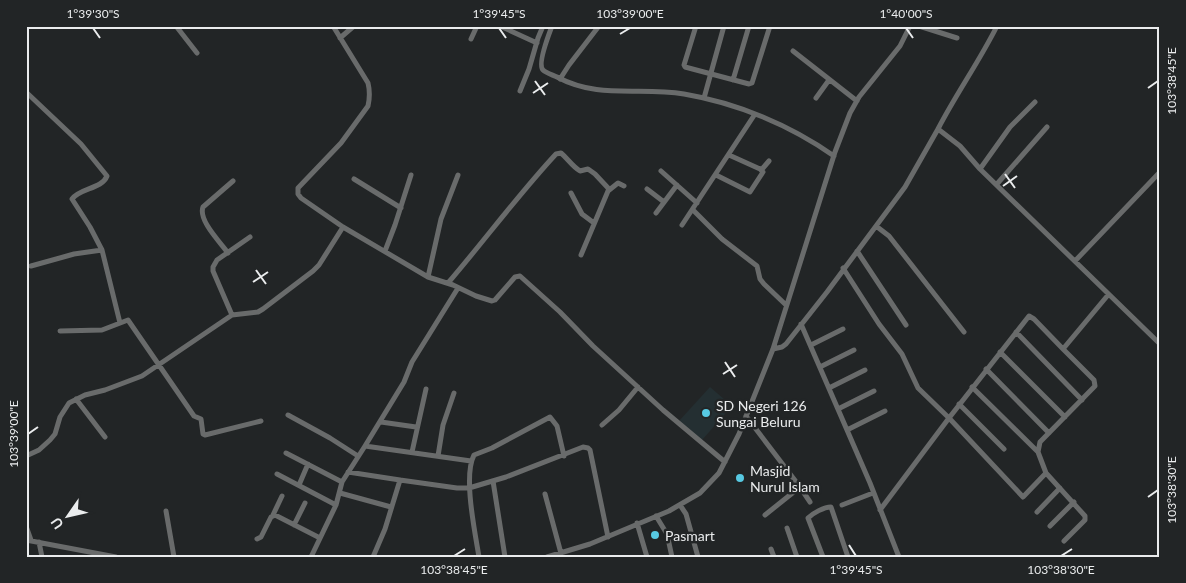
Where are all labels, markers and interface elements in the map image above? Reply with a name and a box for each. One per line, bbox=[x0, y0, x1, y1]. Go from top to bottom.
text: 1°39'30"S bbox=[66, 6, 120, 21]
text: 1°39'45"S bbox=[472, 6, 526, 21]
text: 103°39'00"E bbox=[596, 6, 664, 21]
text: 1°40'00"S bbox=[879, 6, 933, 21]
text: 103°38'45"E bbox=[1164, 47, 1179, 115]
place label: SD Negeri 126 Sungai Beluru bbox=[716, 397, 807, 430]
text: 103°39'00"E bbox=[6, 400, 21, 468]
marker: SD Negeri 126 Sungai Beluru bbox=[700, 407, 712, 419]
text: 103°38'30"E bbox=[1164, 456, 1179, 524]
place label: Masjid Nurul Islam bbox=[750, 462, 820, 495]
marker: Masjid Nurul Islam bbox=[734, 472, 746, 484]
north arrow bbox=[42, 490, 92, 540]
text: U bbox=[47, 514, 67, 533]
place label: Pasmart bbox=[665, 527, 715, 544]
marker: Pasmart bbox=[649, 529, 661, 541]
text: 103°38'45"E bbox=[420, 562, 488, 577]
text: 1°39'45"S bbox=[829, 562, 883, 577]
text: 103°38'30"E bbox=[1027, 562, 1095, 577]

